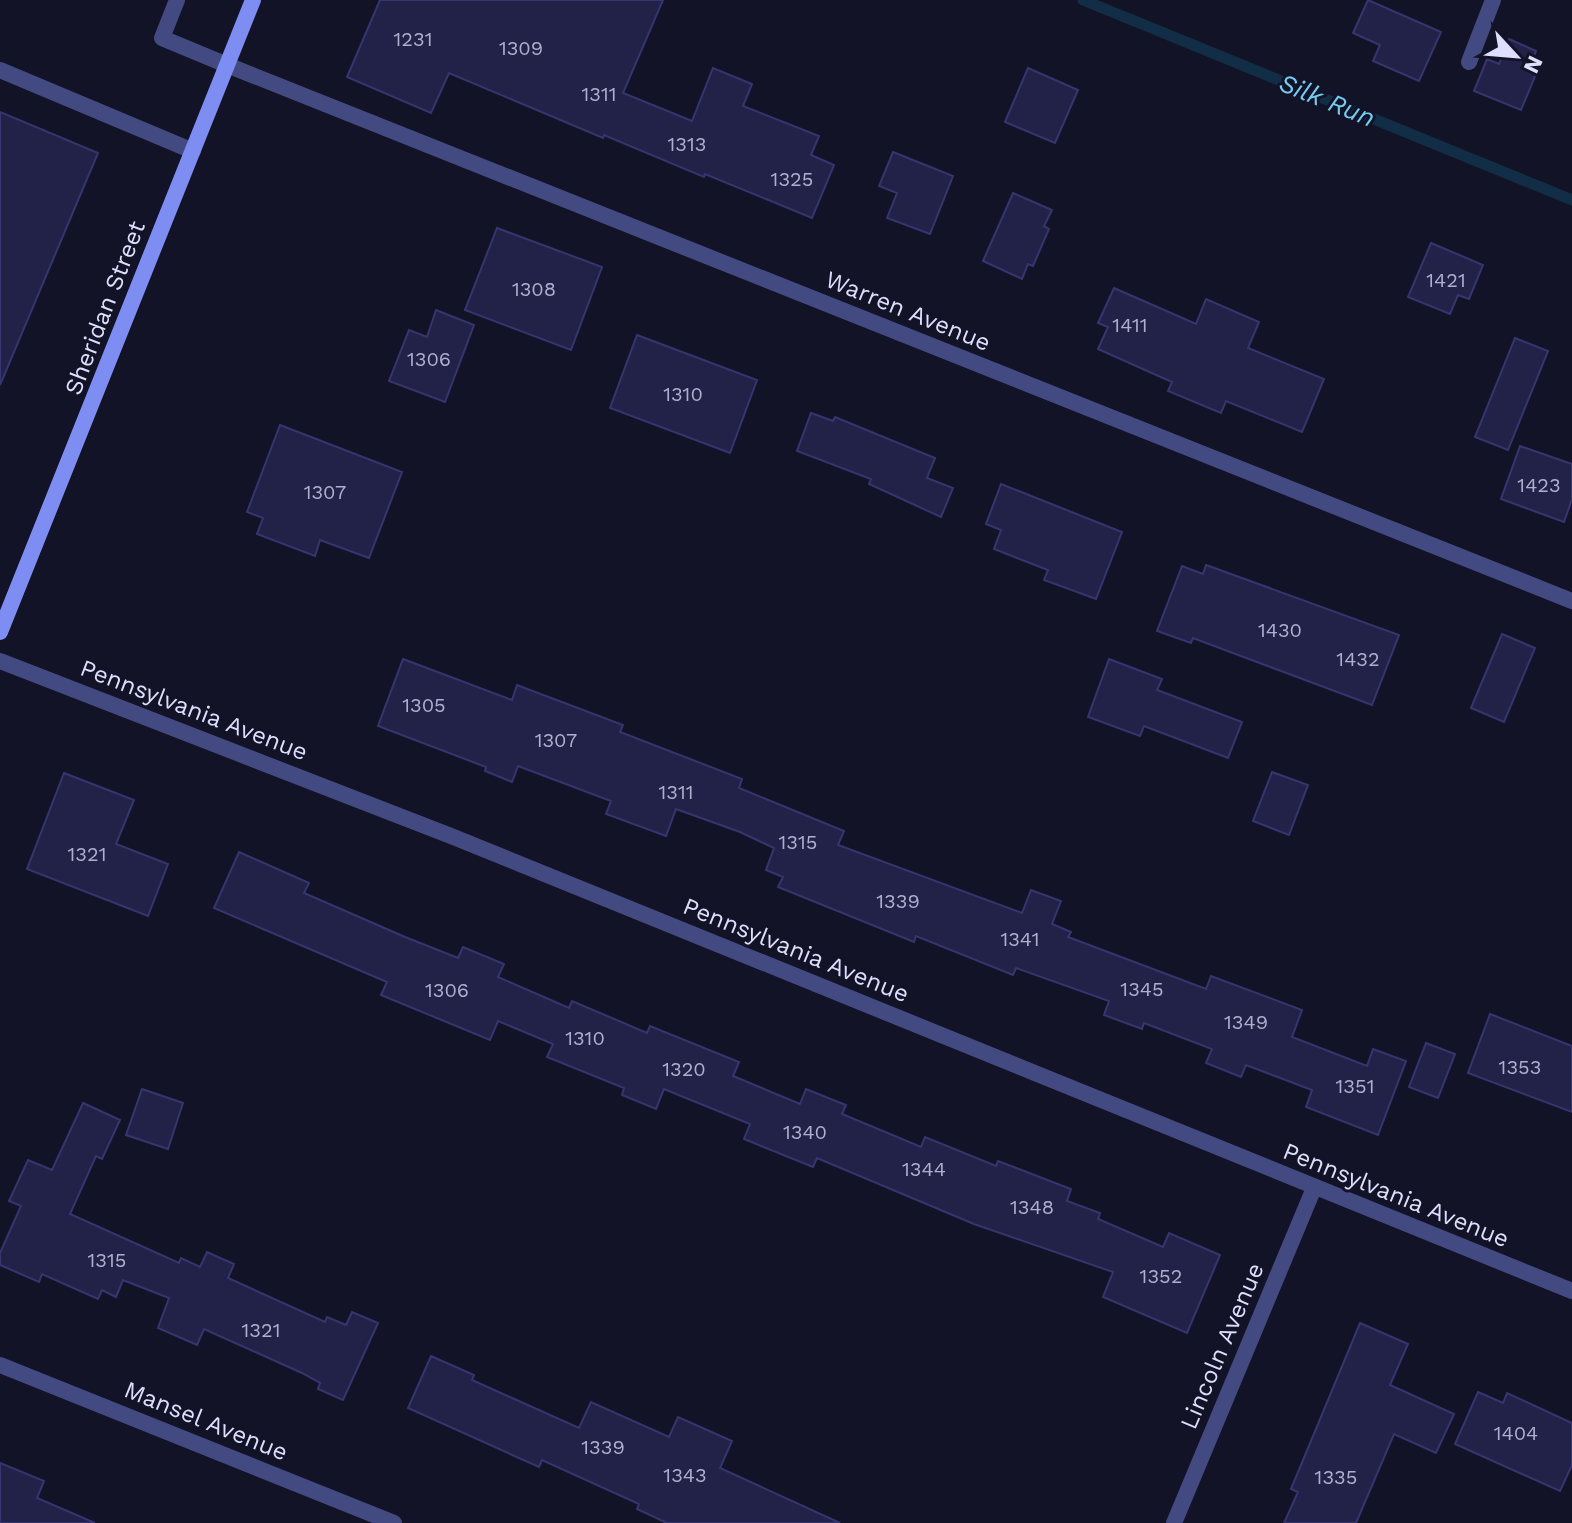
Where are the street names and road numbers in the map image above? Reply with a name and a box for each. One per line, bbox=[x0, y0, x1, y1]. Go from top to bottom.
street label: Sheridan Street bbox=[59, 217, 151, 399]
street label: Warren Avenue bbox=[821, 265, 995, 357]
street label: Pennsylvania Avenue bbox=[76, 654, 312, 766]
street label: Pennsylvania Avenue bbox=[679, 892, 913, 1008]
street label: Pennsylvania Avenue bbox=[1279, 1137, 1513, 1253]
street label: Lincoln Avenue bbox=[1174, 1259, 1270, 1433]
street label: Mansel Avenue bbox=[120, 1375, 292, 1467]

